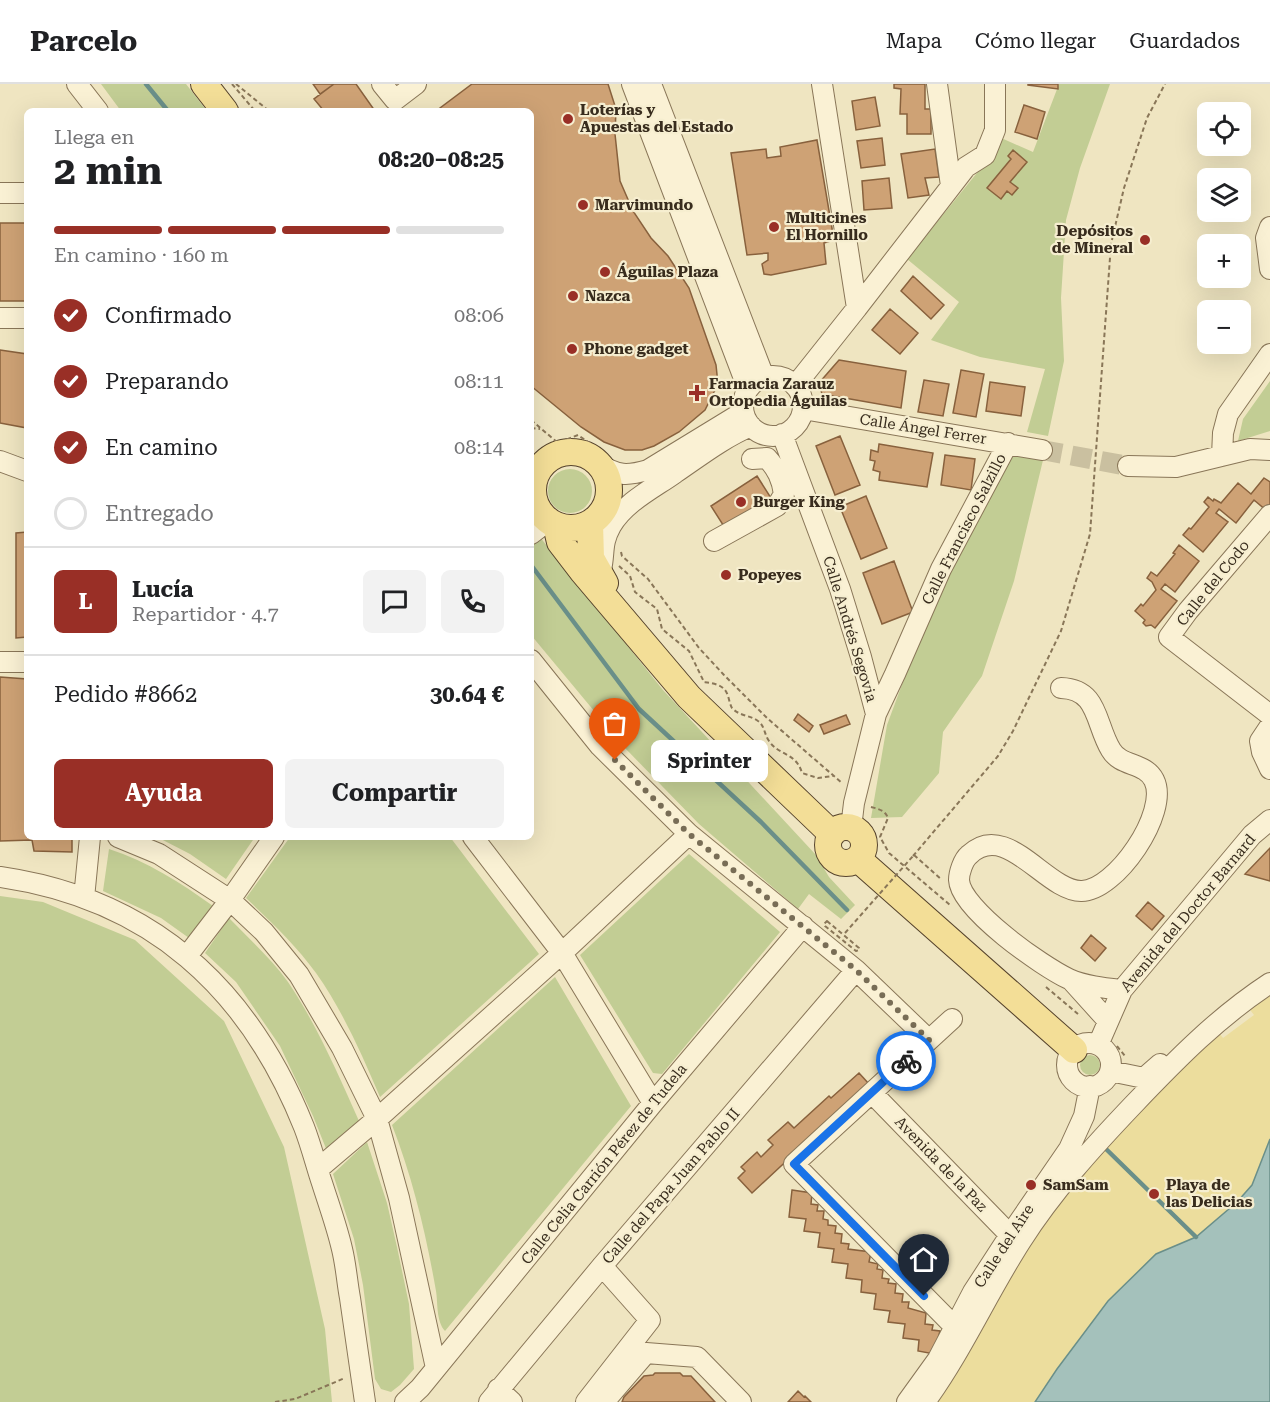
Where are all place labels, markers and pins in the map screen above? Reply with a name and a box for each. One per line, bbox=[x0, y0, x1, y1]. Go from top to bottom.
place label: Loterías y Apuestas del Estado bbox=[580, 101, 734, 136]
marker: Loterías y Apuestas del Estado bbox=[561, 112, 575, 126]
place label: Marvimundo bbox=[595, 196, 694, 214]
marker: Marvimundo bbox=[576, 198, 590, 212]
place label: Multicines El Hornillo bbox=[786, 209, 868, 244]
marker: Multicines El Hornillo bbox=[767, 220, 781, 234]
place label: Depósitos de Mineral bbox=[1052, 222, 1133, 257]
marker: Depósitos de Mineral bbox=[1138, 233, 1152, 247]
place label: Águilas Plaza bbox=[617, 262, 719, 281]
marker: Águilas Plaza bbox=[598, 265, 612, 279]
place label: Nazca bbox=[585, 287, 631, 305]
marker: Nazca bbox=[566, 289, 580, 303]
place label: Phone gadget bbox=[584, 340, 689, 358]
marker: Phone gadget bbox=[565, 342, 579, 356]
place label: Farmacia Zarauz Ortopedia Águilas bbox=[709, 375, 847, 410]
marker: Farmacia Zarauz Ortopedia Águilas bbox=[690, 386, 704, 400]
place label: Burger King bbox=[753, 493, 845, 511]
marker: Burger King bbox=[734, 495, 748, 509]
place label: Popeyes bbox=[738, 566, 802, 584]
marker: Popeyes bbox=[719, 568, 733, 582]
pin bbox=[589, 698, 640, 760]
callout: Sprinter bbox=[651, 739, 768, 781]
place label: SamSam bbox=[1043, 1176, 1109, 1194]
place label: Playa de las Delicias bbox=[1166, 1176, 1253, 1211]
marker: SamSam bbox=[1024, 1178, 1038, 1192]
marker: Playa de las Delicias bbox=[1147, 1187, 1161, 1201]
pin bbox=[898, 1234, 949, 1296]

